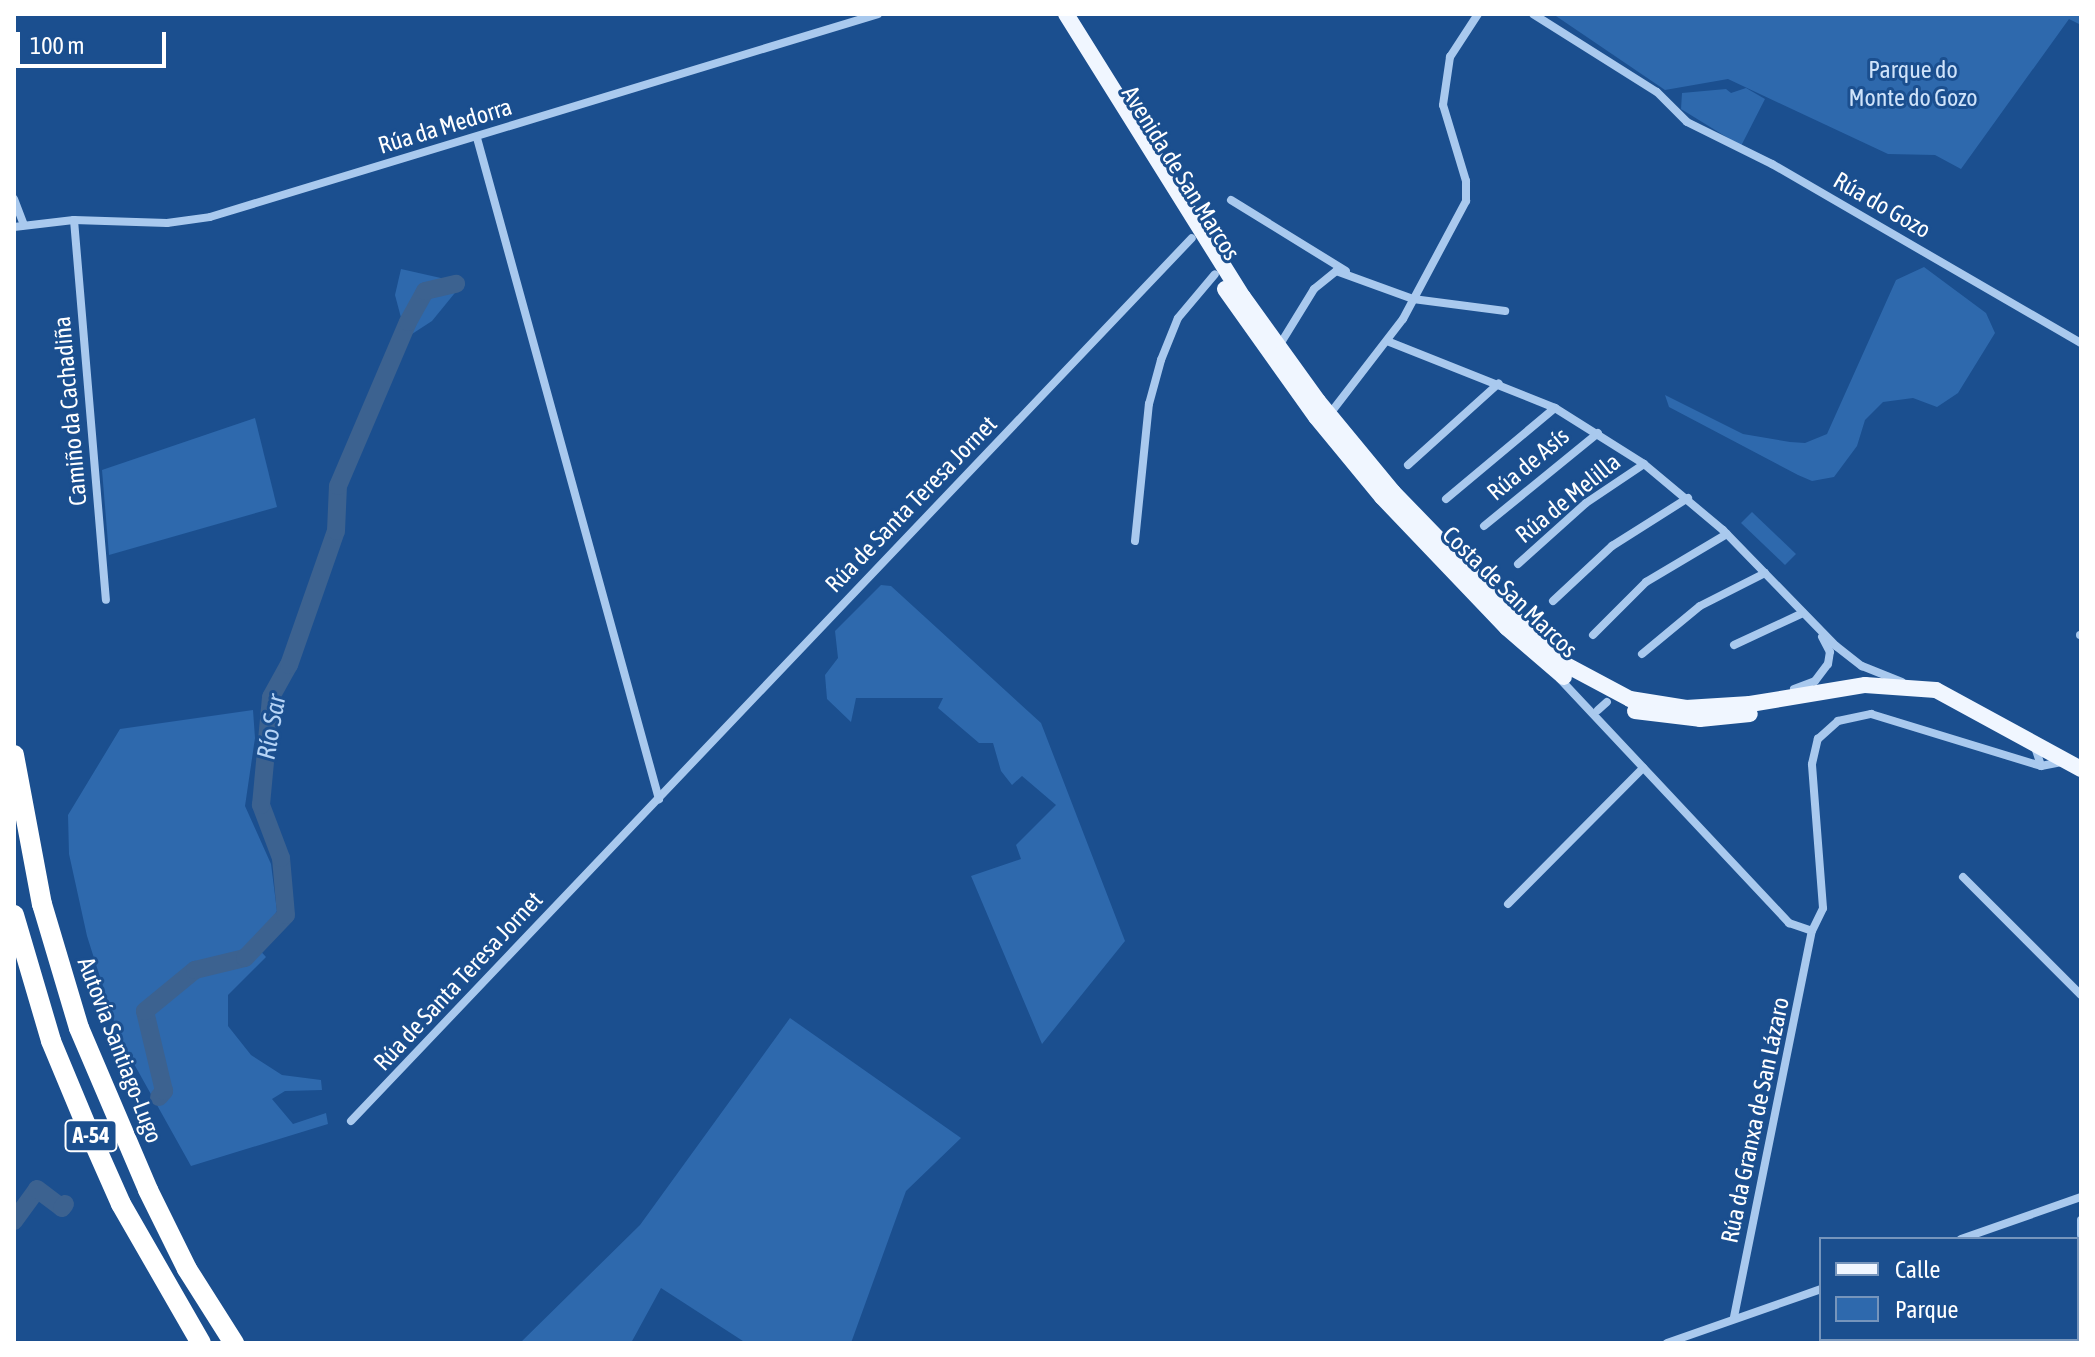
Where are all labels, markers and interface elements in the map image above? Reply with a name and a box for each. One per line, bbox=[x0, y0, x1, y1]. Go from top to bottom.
scale bar bbox=[20, 16, 170, 66]
text: 100 m bbox=[30, 32, 84, 59]
park label: Parque do Monte do Gozo bbox=[1848, 56, 1978, 112]
street label: Avenida de San Marcos bbox=[1116, 81, 1246, 265]
street label: Rúa da Medorra bbox=[375, 92, 515, 160]
street label: Rúa do Gozo bbox=[1828, 166, 1936, 244]
street label: Camiño da Cachadiña bbox=[47, 315, 93, 507]
street label: Rúa de Santa Teresa Jornet bbox=[819, 410, 1003, 598]
street label: Rúa de Asís bbox=[1481, 422, 1575, 506]
street label: Rúa de Melilla bbox=[1510, 447, 1626, 549]
street label: Costa de San Marcos bbox=[1436, 520, 1584, 664]
water label: Río Sar bbox=[251, 692, 293, 762]
street label: Rúa de Santa Teresa Jornet bbox=[368, 886, 548, 1076]
street label: Autovía Santiago-Lugo bbox=[71, 953, 169, 1147]
street label: Rúa da Granxa de San Lázaro bbox=[1715, 995, 1795, 1245]
road number: A-54 bbox=[63, 1118, 119, 1154]
legend bbox=[1819, 1237, 2079, 1341]
text: Calle bbox=[1895, 1256, 1940, 1283]
text: Parque bbox=[1895, 1296, 1958, 1323]

